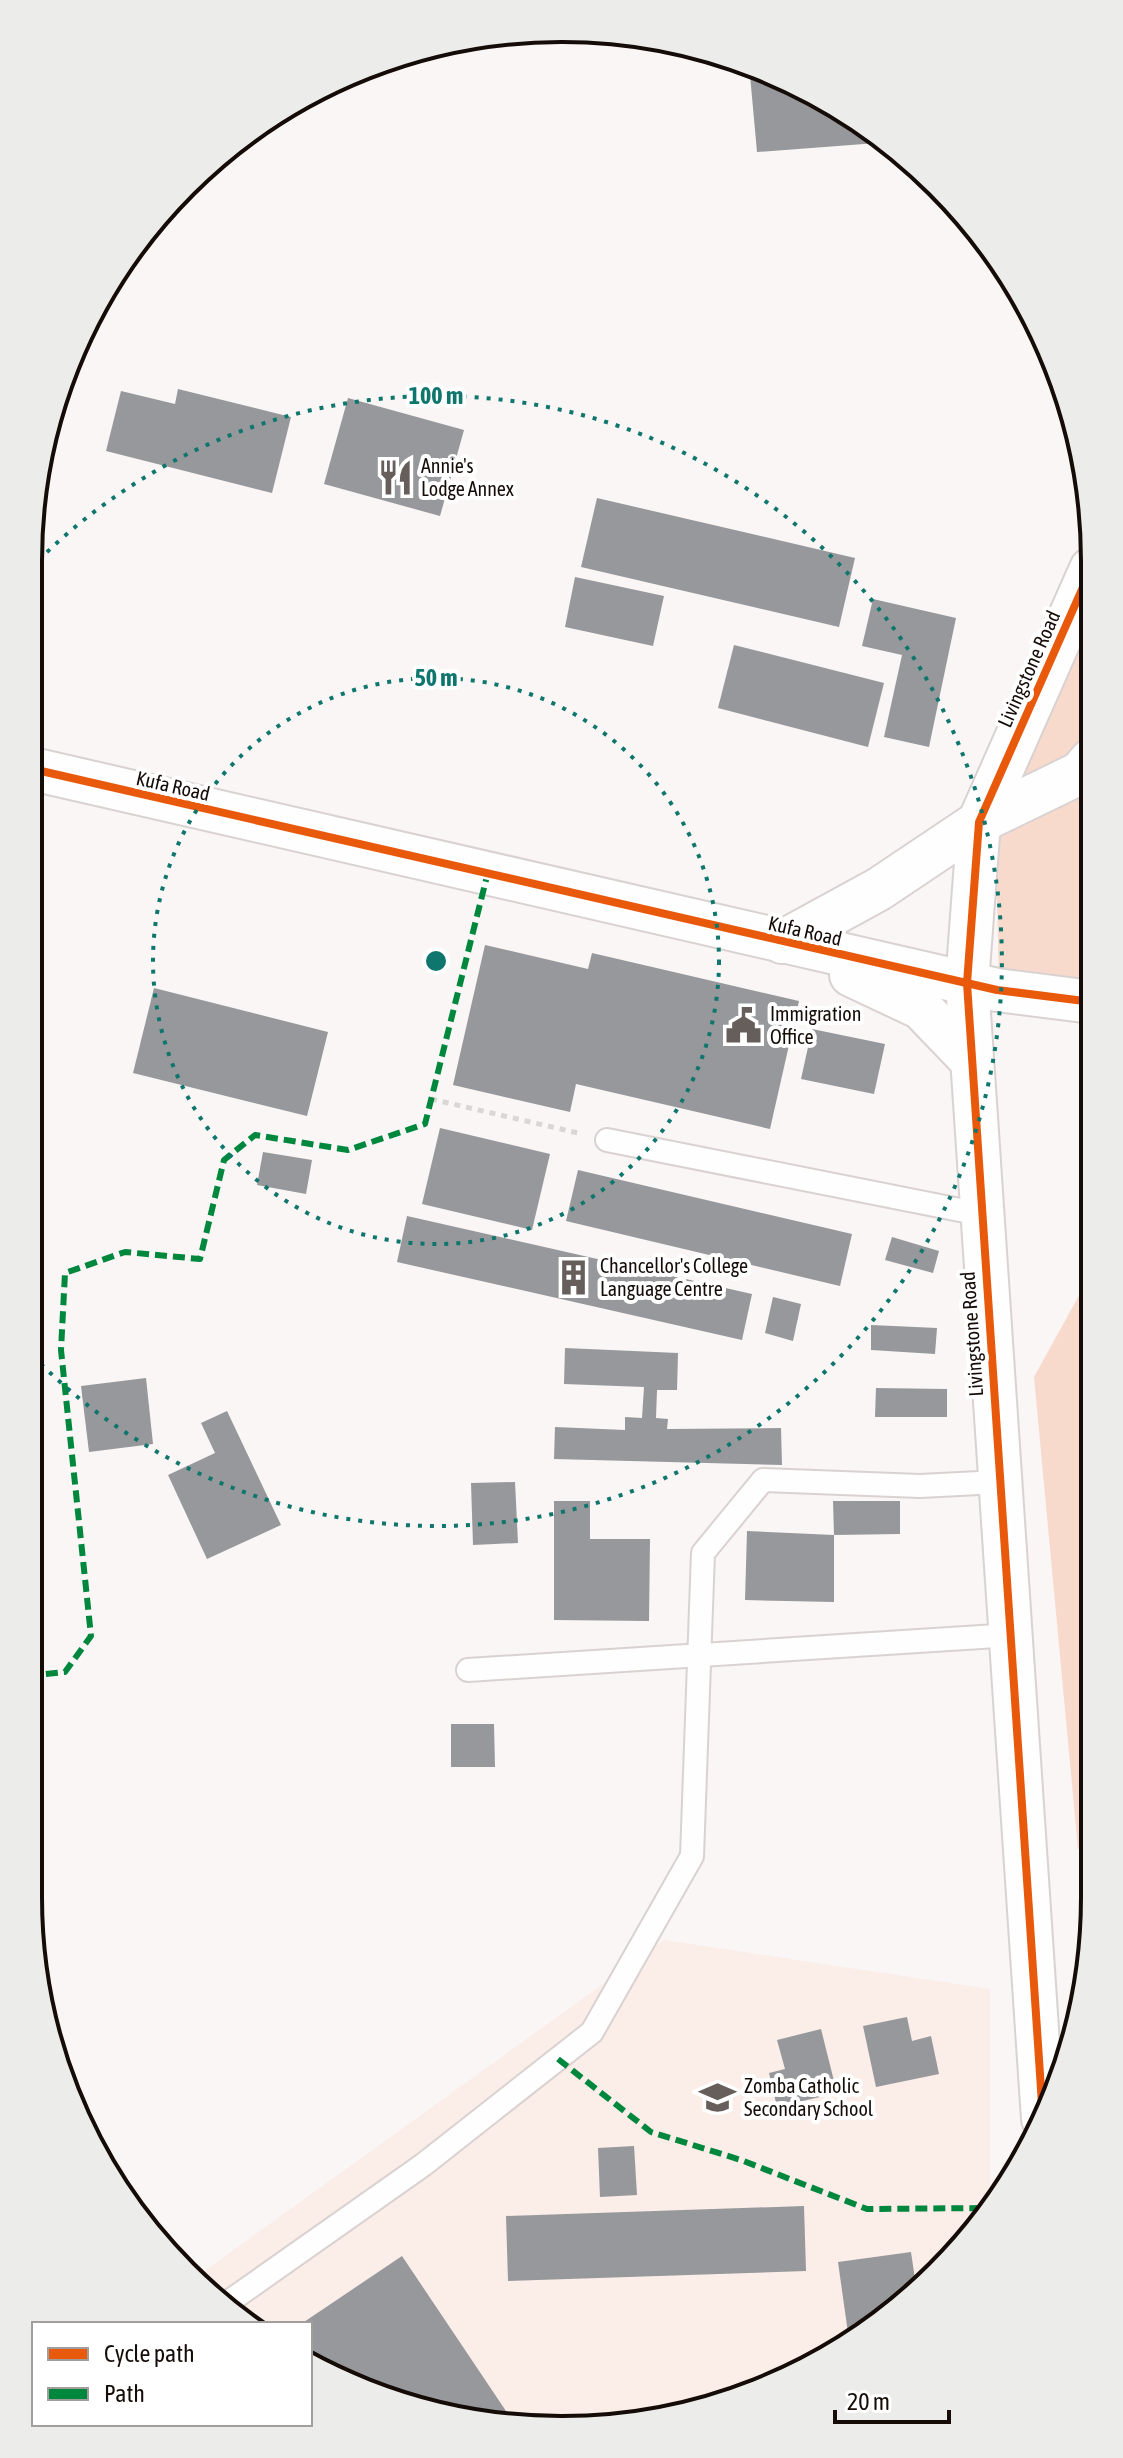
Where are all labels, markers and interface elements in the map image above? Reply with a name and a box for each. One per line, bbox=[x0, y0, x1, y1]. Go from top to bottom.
text: 100 m bbox=[409, 382, 463, 409]
place label: Annie's Lodge Annex bbox=[421, 454, 514, 500]
restaurant icon: Annie's Lodge Annex bbox=[376, 458, 414, 496]
street label: Livingstone Road bbox=[993, 607, 1065, 731]
text: 50 m bbox=[414, 664, 458, 691]
street label: Kufa Road bbox=[134, 766, 212, 805]
street label: Kufa Road bbox=[766, 911, 844, 950]
centre of rings bbox=[422, 947, 450, 975]
place label: Immigration Office bbox=[770, 1002, 861, 1048]
public building icon: Immigration Office bbox=[725, 1007, 763, 1045]
place label: Chancellor's College Language Centre bbox=[600, 1254, 748, 1300]
building icon: Chancellor's College Language Centre bbox=[555, 1259, 593, 1297]
street label: Livingstone Road bbox=[956, 1271, 987, 1397]
place label: Zomba Catholic Secondary School bbox=[744, 2074, 874, 2120]
school or university icon: Zomba Catholic Secondary School bbox=[699, 2078, 737, 2116]
legend bbox=[32, 2322, 312, 2426]
text: Cycle path bbox=[104, 2340, 195, 2367]
scale bar bbox=[835, 2374, 949, 2424]
text: Path bbox=[104, 2380, 145, 2407]
text: 20 m bbox=[847, 2388, 890, 2415]

